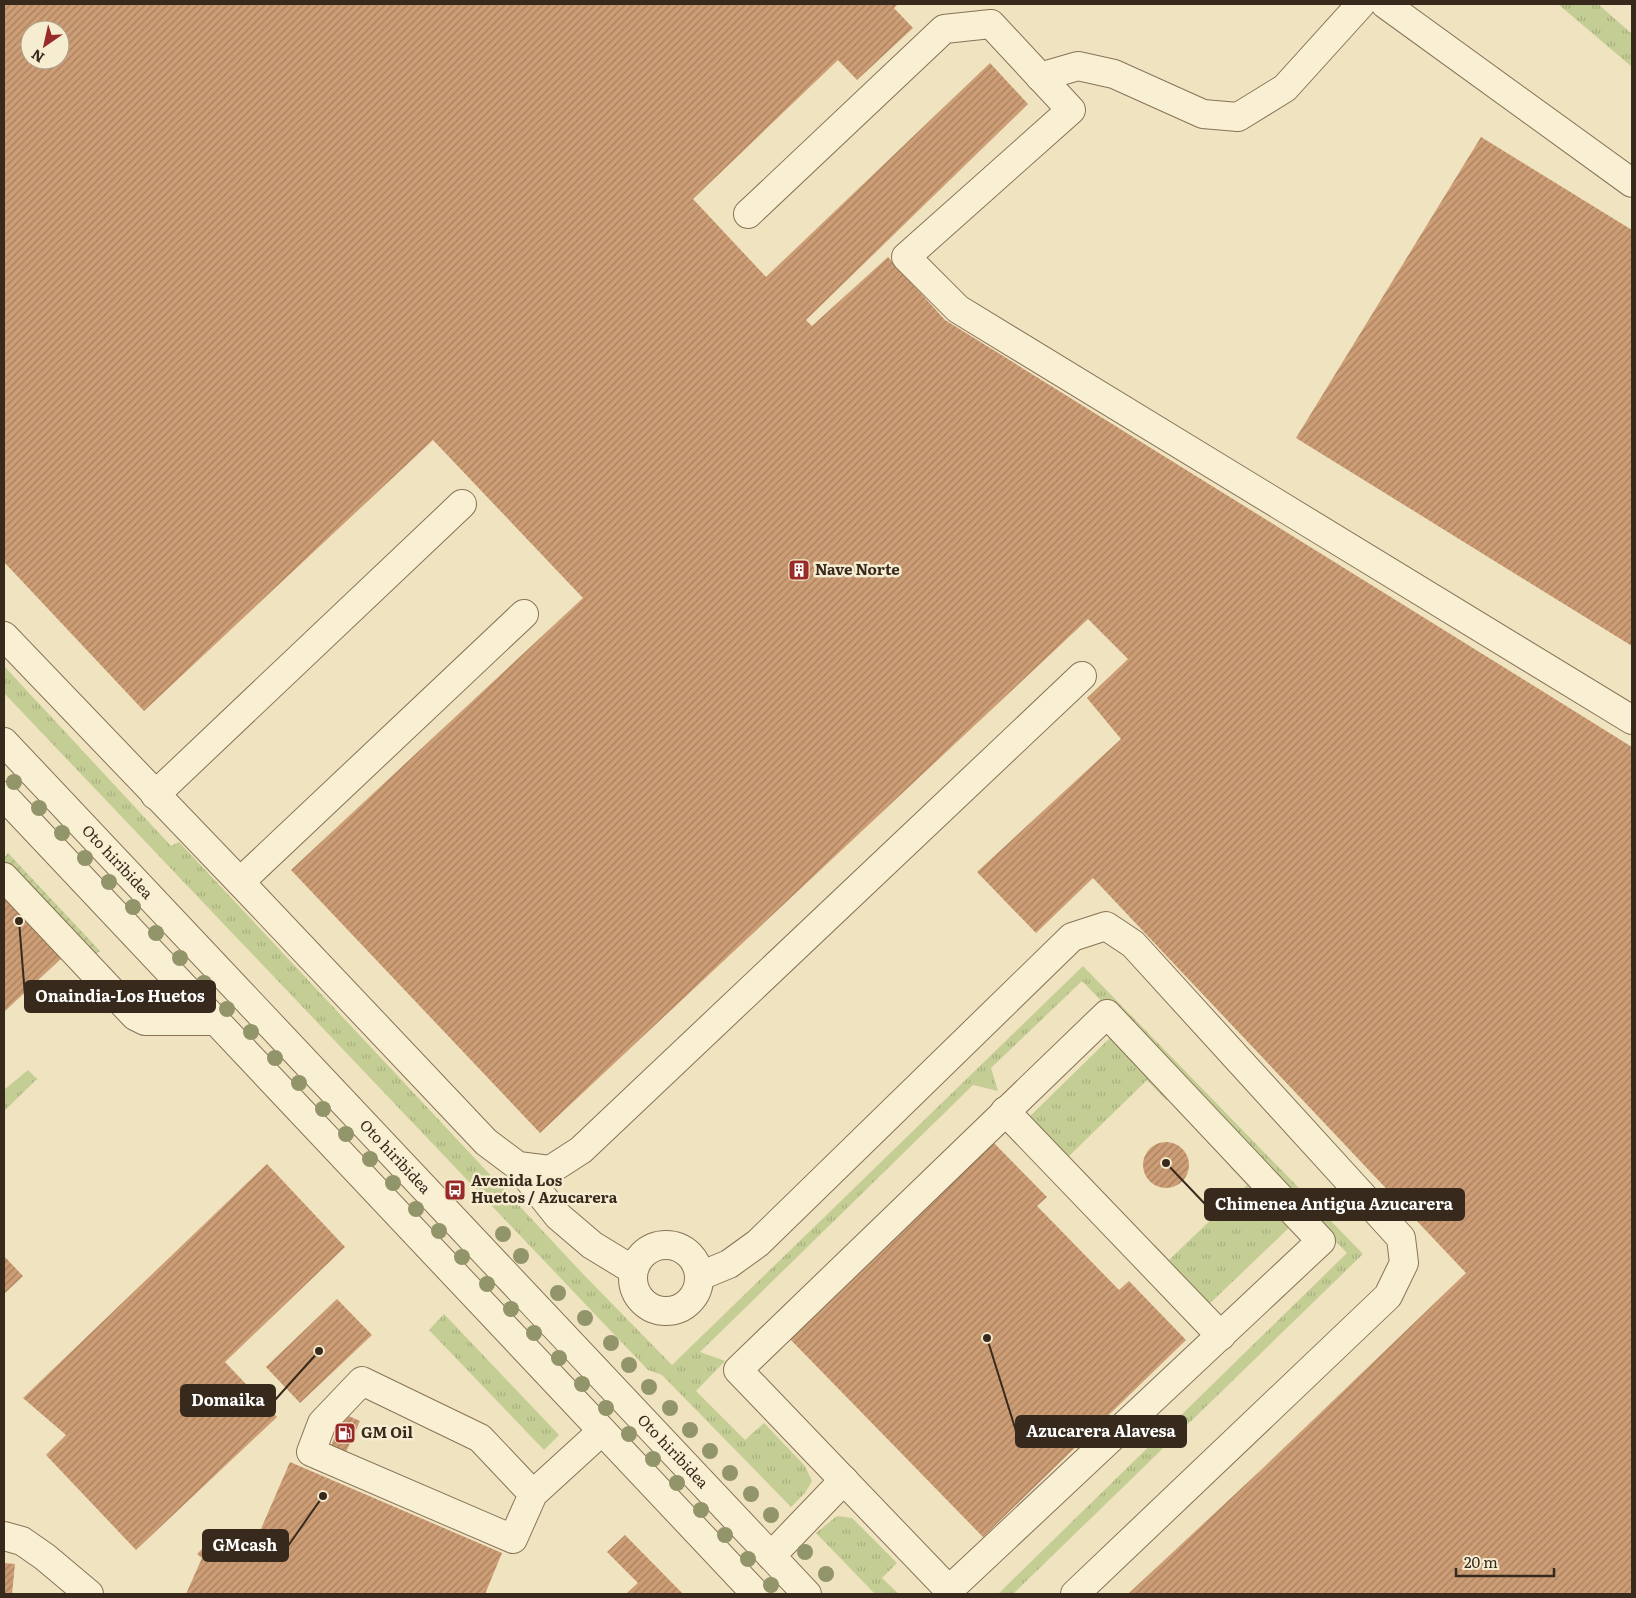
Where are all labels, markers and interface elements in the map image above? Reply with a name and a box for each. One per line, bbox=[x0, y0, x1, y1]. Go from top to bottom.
north arrow bbox=[20, 20, 70, 70]
text: N bbox=[27, 45, 48, 68]
place label: Nave Norte bbox=[815, 557, 900, 580]
building icon: Nave Norte bbox=[787, 558, 811, 582]
street label: Oto hiribidea bbox=[77, 819, 160, 904]
callout: Onaindia-Los Huetos bbox=[25, 981, 215, 1012]
text: Onaindia-Los Huetos bbox=[35, 983, 205, 1007]
street label: Oto hiribidea bbox=[355, 1113, 438, 1199]
place label: Avenida Los Huetos / Azucarera bbox=[471, 1168, 618, 1208]
bus stop icon: Avenida Los Huetos / Azucarera bbox=[443, 1178, 467, 1202]
callout: Chimenea Antigua Azucarera bbox=[1205, 1189, 1464, 1220]
text: Chimenea Antigua Azucarera bbox=[1215, 1191, 1454, 1215]
callout: Domaika bbox=[181, 1385, 275, 1416]
text: Domaika bbox=[191, 1387, 265, 1411]
street label: Oto hiribidea bbox=[633, 1408, 715, 1494]
callout: Azucarera Alavesa bbox=[1016, 1416, 1186, 1447]
text: Azucarera Alavesa bbox=[1026, 1418, 1177, 1442]
place label: GM Oil bbox=[361, 1420, 413, 1443]
fuel station icon: GM Oil bbox=[333, 1421, 357, 1445]
callout: GMcash bbox=[203, 1530, 288, 1561]
text: GMcash bbox=[213, 1532, 277, 1556]
scale bar bbox=[1456, 1546, 1554, 1578]
text: 20 m bbox=[1464, 1550, 1498, 1573]

